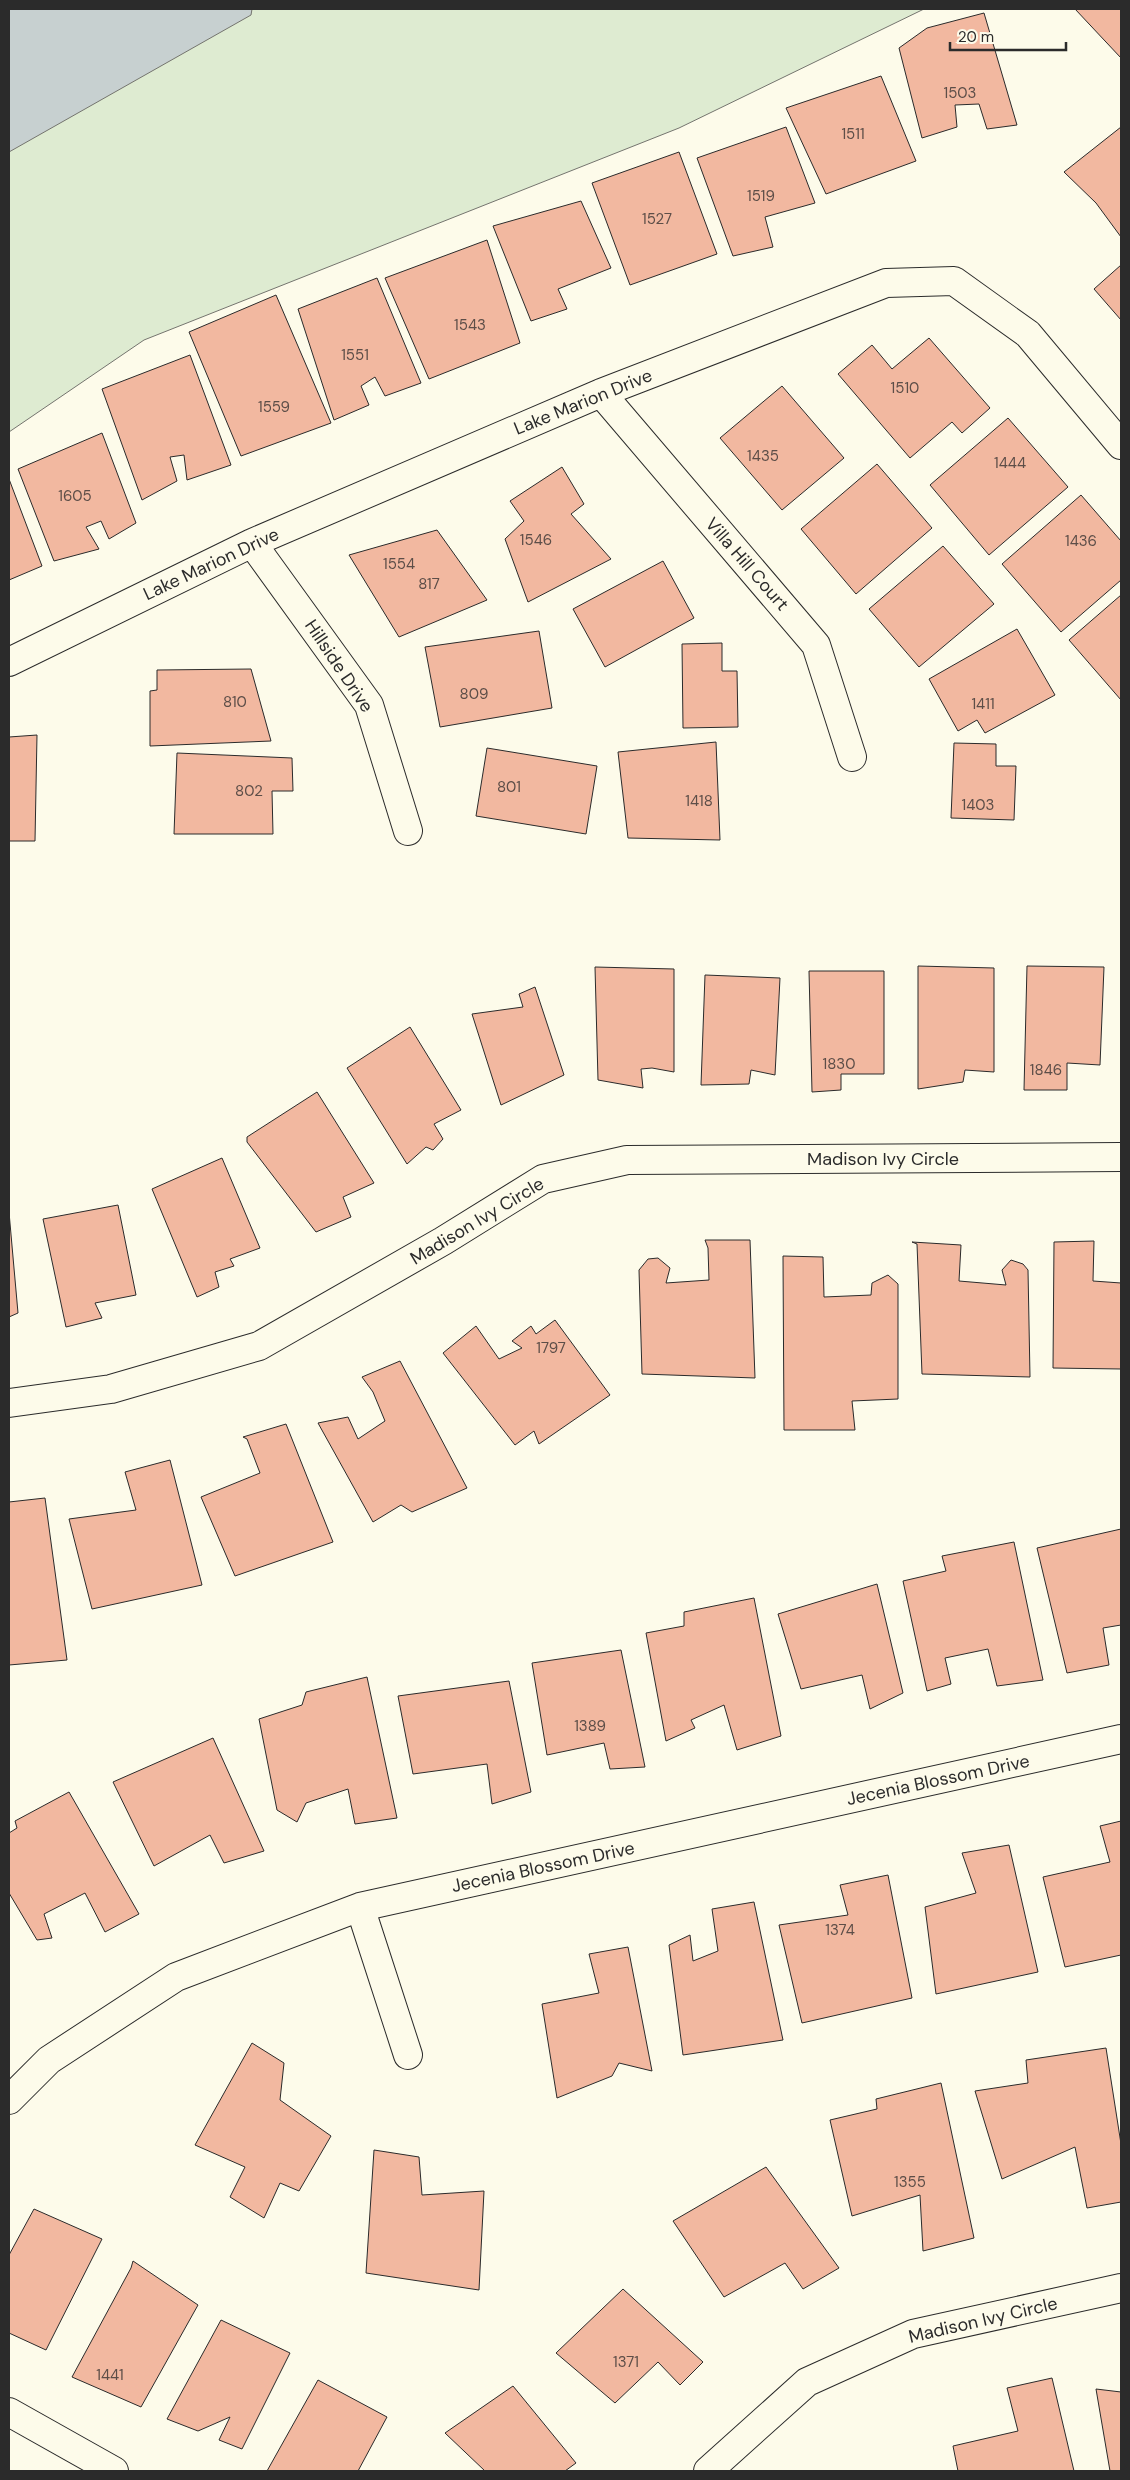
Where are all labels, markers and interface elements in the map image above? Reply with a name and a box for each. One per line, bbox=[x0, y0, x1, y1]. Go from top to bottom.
scale bar bbox=[950, 20, 1066, 52]
text: 20 m bbox=[958, 27, 994, 47]
house number: 1503 bbox=[944, 83, 976, 103]
house number: 1511 bbox=[841, 124, 865, 144]
house number: 1519 bbox=[747, 186, 775, 206]
house number: 1527 bbox=[642, 209, 672, 229]
house number: 1543 bbox=[454, 315, 486, 335]
house number: 1551 bbox=[341, 345, 369, 365]
street label: Lake Marion Drive bbox=[510, 363, 656, 441]
house number: 1510 bbox=[891, 378, 919, 398]
house number: 1559 bbox=[258, 397, 290, 417]
house number: 1435 bbox=[747, 446, 779, 466]
house number: 1444 bbox=[994, 453, 1026, 473]
house number: 1605 bbox=[58, 486, 92, 506]
street label: Villa Hill Court bbox=[700, 512, 794, 616]
street label: Lake Marion Drive bbox=[139, 522, 283, 606]
house number: 1546 bbox=[520, 530, 552, 550]
house number: 1436 bbox=[1065, 531, 1097, 551]
house number: 1554 bbox=[383, 554, 415, 574]
house number: 817 bbox=[418, 574, 440, 594]
street label: Hillside Drive bbox=[299, 615, 379, 717]
house number: 809 bbox=[460, 684, 488, 704]
house number: 810 bbox=[223, 692, 247, 712]
house number: 1411 bbox=[971, 694, 995, 714]
house number: 801 bbox=[497, 777, 521, 797]
house number: 802 bbox=[235, 781, 263, 801]
house number: 1418 bbox=[685, 791, 713, 811]
house number: 1403 bbox=[962, 795, 994, 815]
house number: 1830 bbox=[823, 1054, 855, 1074]
house number: 1846 bbox=[1030, 1060, 1062, 1080]
street label: Madison Ivy Circle bbox=[807, 1147, 959, 1171]
street label: Madison Ivy Circle bbox=[406, 1172, 548, 1270]
house number: 1797 bbox=[536, 1338, 566, 1358]
house number: 1389 bbox=[574, 1716, 606, 1736]
street label: Jecenia Blossom Drive bbox=[844, 1749, 1032, 1811]
street label: Jecenia Blossom Drive bbox=[449, 1836, 637, 1898]
house number: 1374 bbox=[825, 1920, 855, 1940]
house number: 1355 bbox=[894, 2172, 926, 2192]
street label: Madison Ivy Circle bbox=[906, 2291, 1060, 2349]
house number: 1371 bbox=[613, 2352, 639, 2372]
house number: 1441 bbox=[96, 2365, 124, 2385]

